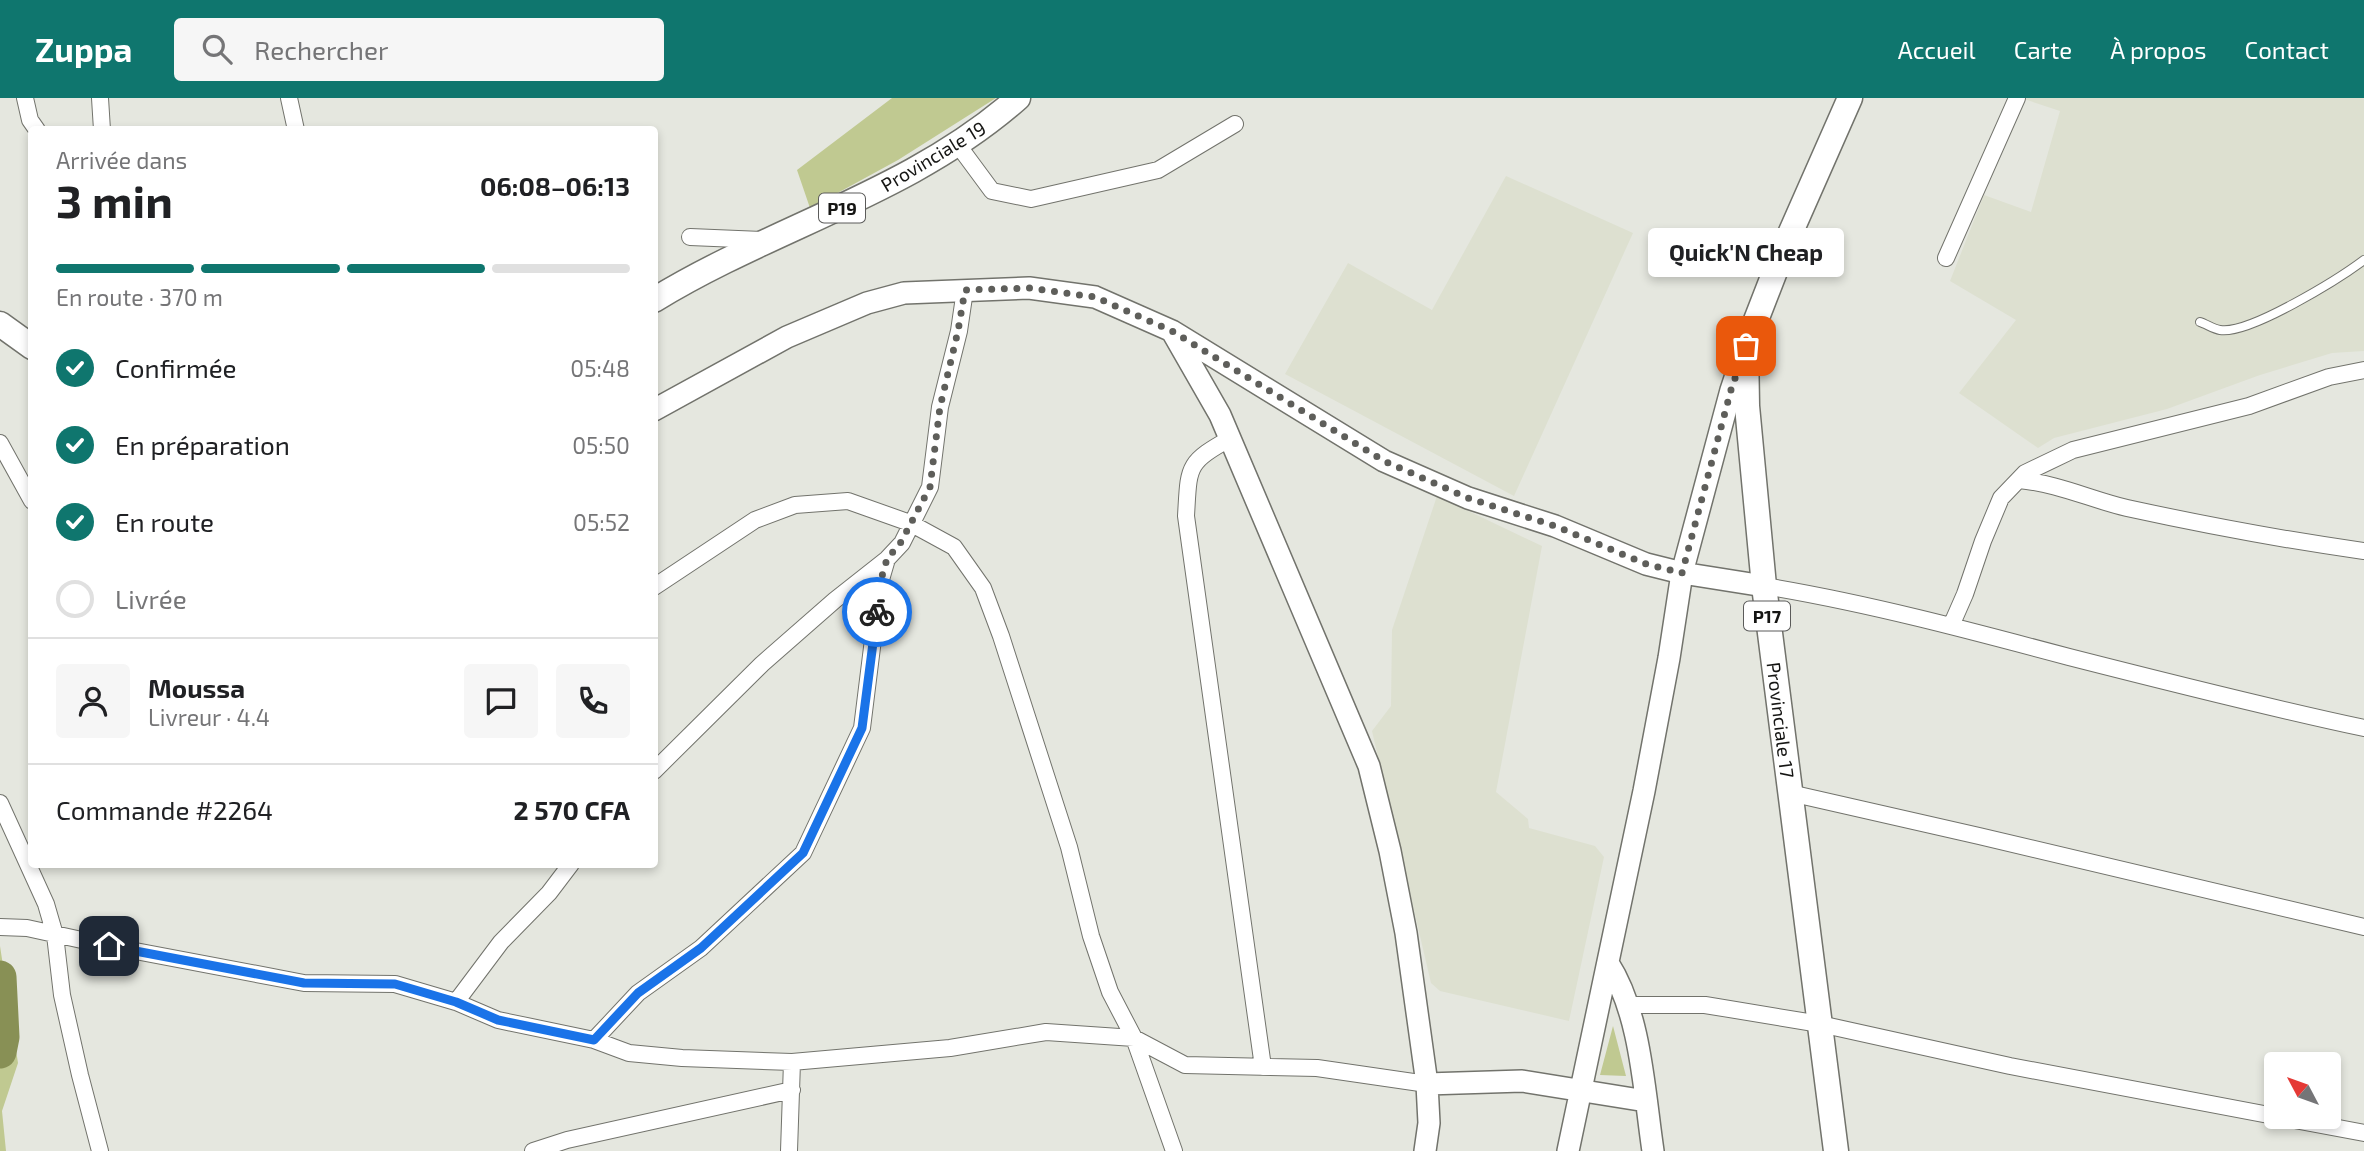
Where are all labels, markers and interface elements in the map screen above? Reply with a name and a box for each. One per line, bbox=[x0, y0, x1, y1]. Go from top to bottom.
search box bbox=[174, 18, 664, 81]
text: Zuppa bbox=[35, 29, 132, 69]
icon: search bbox=[198, 30, 236, 68]
text: Rechercher bbox=[254, 34, 388, 65]
text: Accueil bbox=[1898, 35, 1976, 64]
text: Carte bbox=[2014, 35, 2072, 64]
text: À propos bbox=[2110, 35, 2207, 64]
text: Contact bbox=[2245, 35, 2329, 64]
street label: Provinciale 19 bbox=[876, 116, 990, 196]
text: Arrivée dans bbox=[56, 146, 187, 174]
text: 06:08–06:13 bbox=[480, 170, 630, 201]
text: 3 min bbox=[56, 172, 173, 227]
road number: P19 bbox=[819, 194, 865, 222]
callout: Quick'N Cheap bbox=[1648, 227, 1844, 276]
text: Quick'N Cheap bbox=[1669, 238, 1823, 266]
text: En route · 370 m bbox=[56, 283, 223, 311]
pin bbox=[1716, 316, 1776, 376]
icon: bag bbox=[1727, 327, 1765, 365]
icon: check bbox=[56, 349, 94, 387]
text: Confirmée bbox=[115, 352, 237, 383]
text: 05:48 bbox=[570, 354, 630, 382]
icon: check bbox=[56, 426, 94, 464]
text: En préparation bbox=[115, 429, 290, 460]
text: 05:50 bbox=[572, 431, 630, 459]
icon: check bbox=[56, 503, 94, 541]
text: En route bbox=[115, 506, 214, 537]
text: 05:52 bbox=[573, 508, 630, 536]
courier bbox=[842, 577, 912, 647]
text: Livrée bbox=[115, 583, 187, 614]
icon: bike bbox=[858, 593, 896, 631]
road number: P17 bbox=[1744, 602, 1790, 630]
street label: Provinciale 17 bbox=[1762, 661, 1800, 780]
button: person bbox=[56, 664, 130, 738]
button: chat bbox=[464, 664, 538, 738]
button: phone bbox=[556, 664, 630, 738]
text: Moussa bbox=[148, 672, 245, 703]
text: Livreur · 4.4 bbox=[148, 703, 270, 731]
text: Commande #2264 bbox=[56, 794, 273, 825]
text: 2 570 CFA bbox=[514, 794, 630, 825]
pin bbox=[79, 916, 139, 976]
icon: home bbox=[90, 927, 128, 965]
north arrow bbox=[2264, 1052, 2342, 1129]
map controls bbox=[2264, 1052, 2341, 1129]

